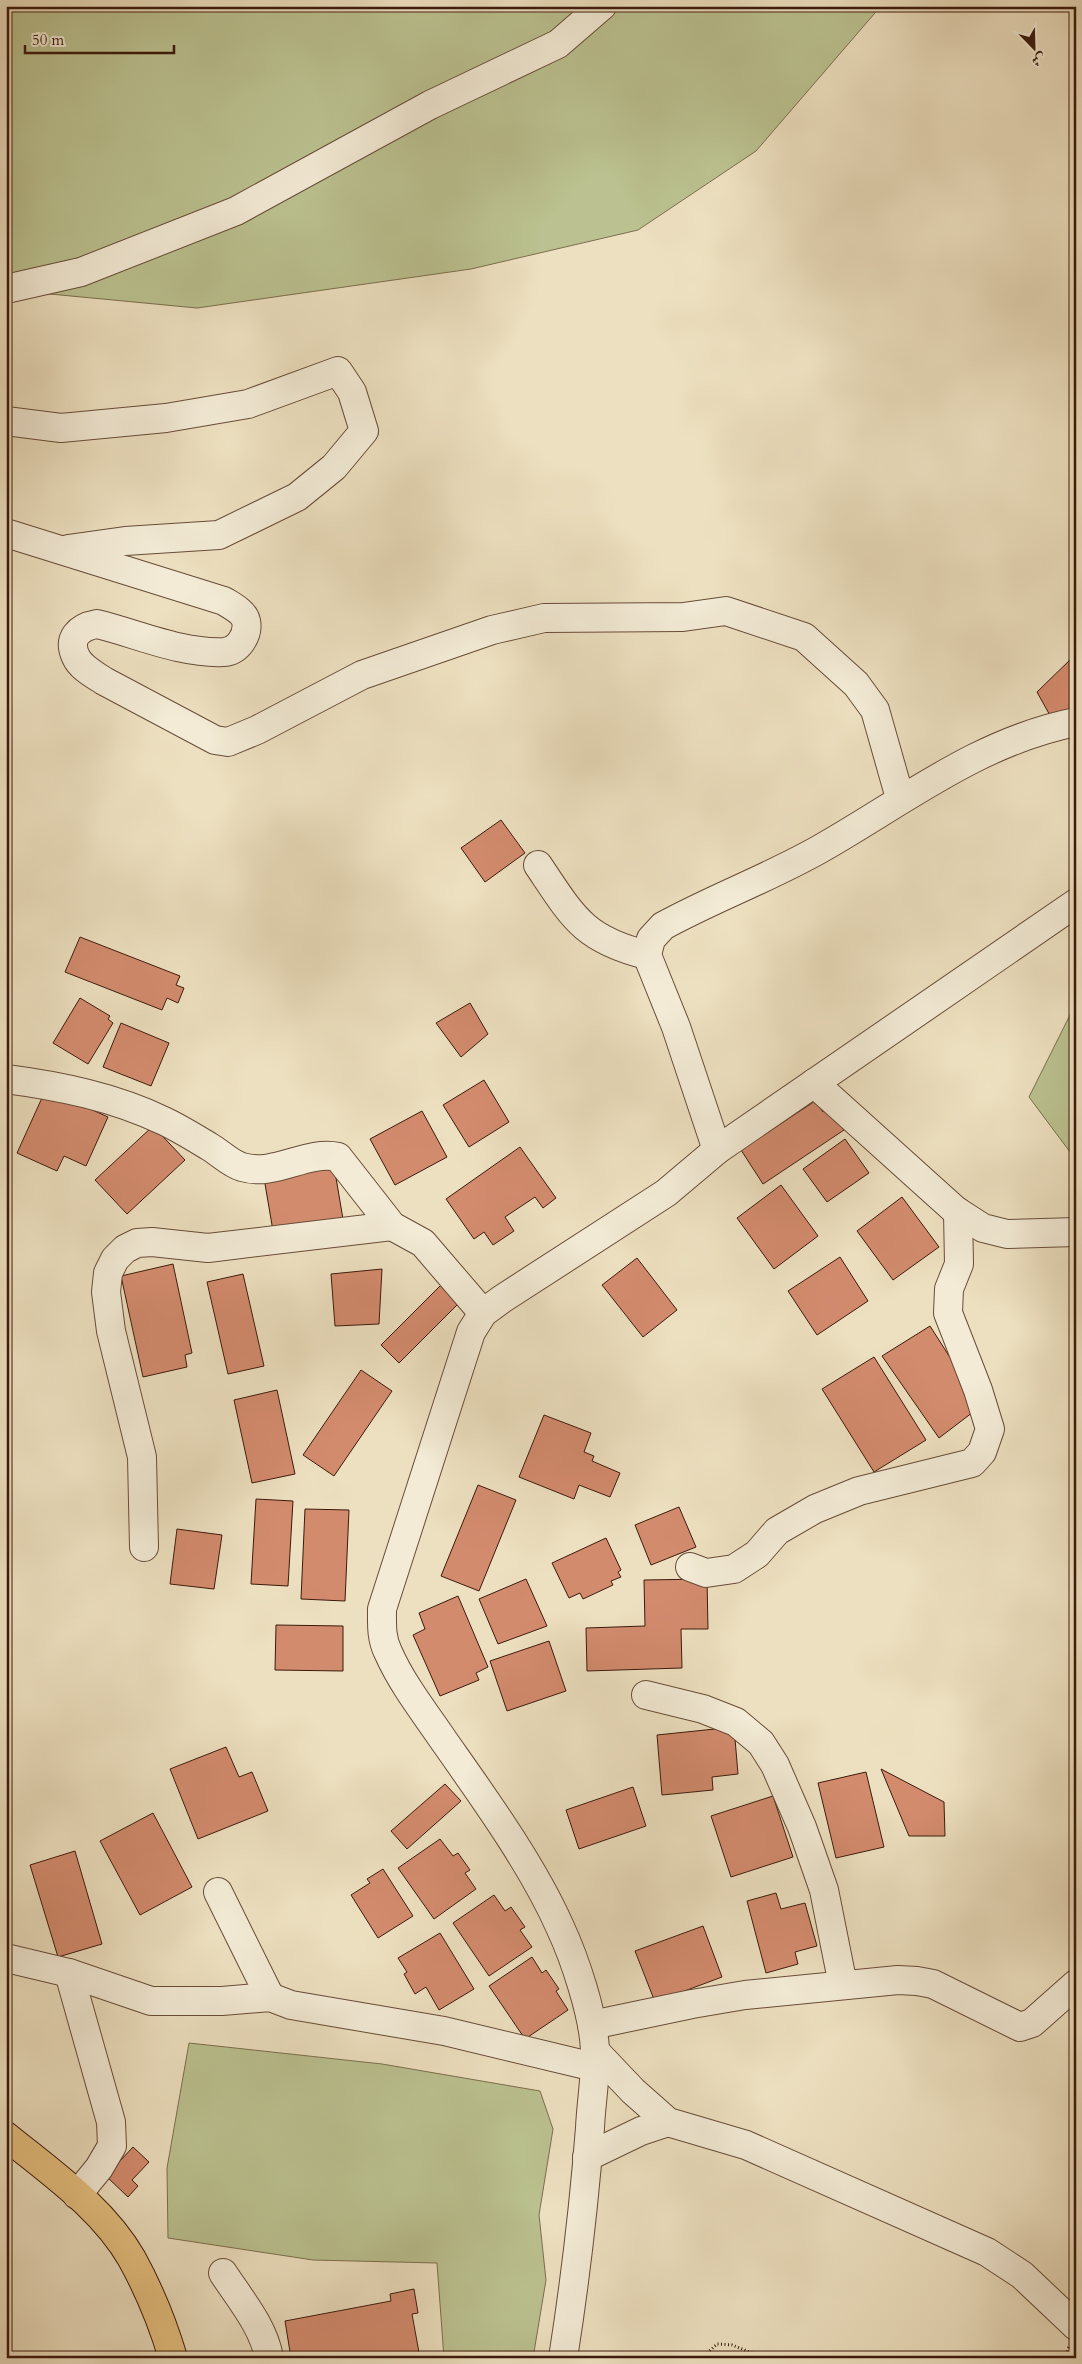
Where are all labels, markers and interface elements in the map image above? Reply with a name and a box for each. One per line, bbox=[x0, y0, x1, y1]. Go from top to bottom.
scale bar bbox=[25, 22, 174, 54]
north arrow bbox=[1010, 22, 1060, 72]
text: 50 m bbox=[32, 30, 64, 50]
text: ش bbox=[1029, 48, 1049, 71]

